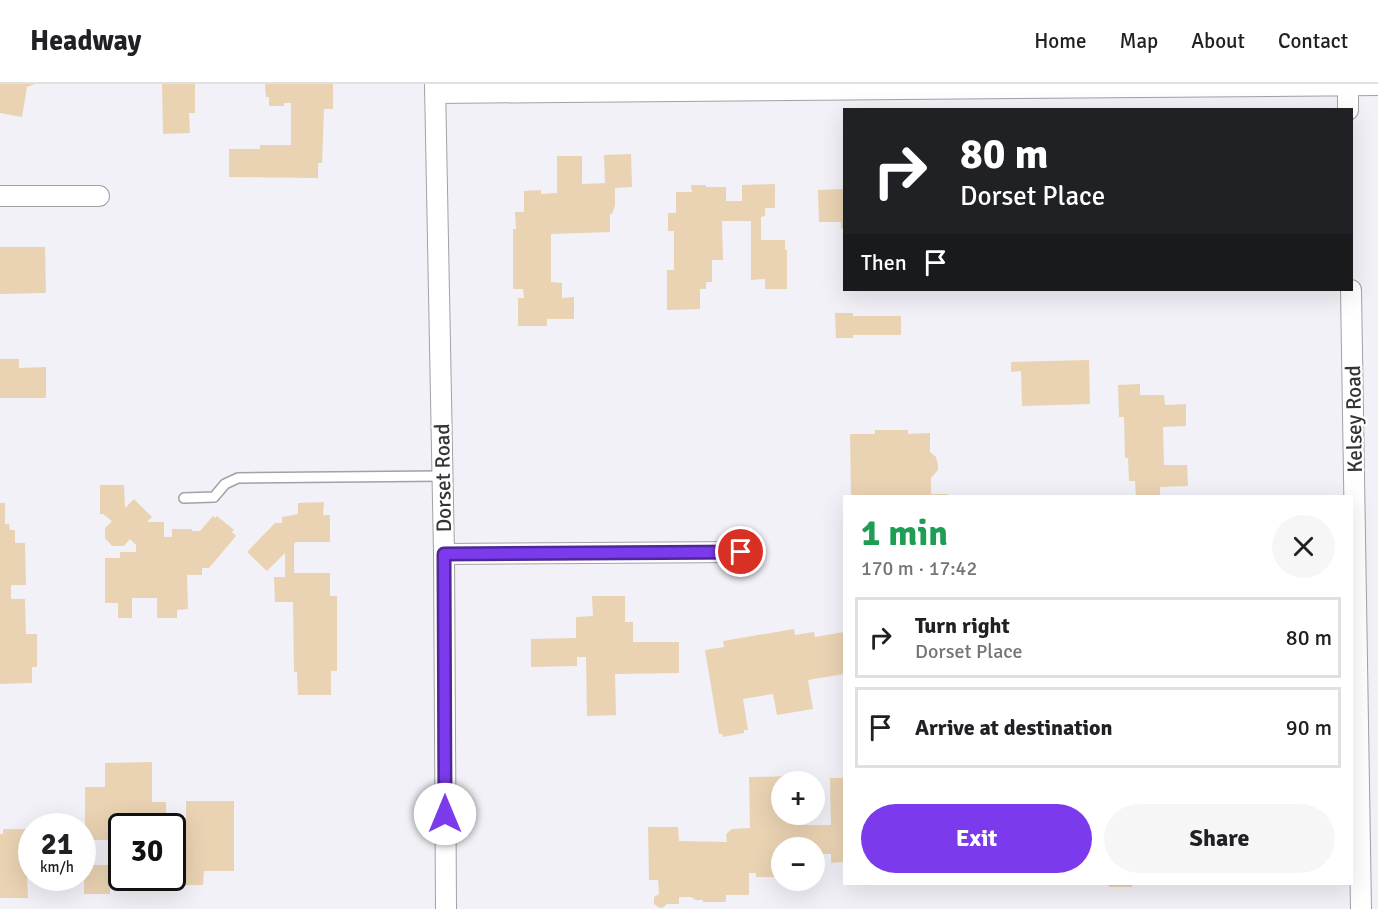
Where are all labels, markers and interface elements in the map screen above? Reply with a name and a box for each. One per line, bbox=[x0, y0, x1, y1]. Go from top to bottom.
text: Headway bbox=[30, 24, 141, 58]
text: Home bbox=[1034, 28, 1087, 54]
text: Map bbox=[1120, 28, 1158, 54]
text: About bbox=[1191, 28, 1245, 54]
text: Contact bbox=[1278, 28, 1348, 54]
text: 80 m bbox=[960, 129, 1049, 180]
icon: right bbox=[861, 132, 939, 210]
text: Dorset Place bbox=[960, 180, 1105, 213]
icon: arrive bbox=[919, 246, 952, 279]
text: Then bbox=[861, 249, 907, 276]
street label: Kelsey Road bbox=[1340, 365, 1368, 473]
street label: Dorset Road bbox=[429, 423, 457, 533]
text: 1 min bbox=[861, 511, 948, 556]
button: close bbox=[1272, 515, 1335, 578]
pin bbox=[715, 526, 766, 577]
icon: arrive bbox=[724, 535, 757, 568]
text: 170 m · 17:42 bbox=[861, 556, 977, 581]
text: Turn right bbox=[915, 612, 1010, 639]
icon: right bbox=[864, 621, 897, 654]
text: 80 m bbox=[1286, 624, 1332, 651]
text: Dorset Place bbox=[915, 639, 1023, 664]
icon: arrive bbox=[864, 711, 897, 744]
text: Arrive at destination bbox=[915, 714, 1112, 741]
text: 90 m bbox=[1286, 714, 1332, 741]
map controls bbox=[771, 771, 825, 891]
button: + bbox=[771, 771, 825, 825]
position arrow bbox=[413, 782, 477, 846]
button: Exit bbox=[861, 804, 1092, 873]
button: Share bbox=[1104, 804, 1335, 873]
speed limit sign: 30 bbox=[108, 813, 186, 891]
text: 21 bbox=[41, 826, 73, 863]
button: − bbox=[771, 837, 825, 891]
text: km/h bbox=[40, 858, 74, 876]

